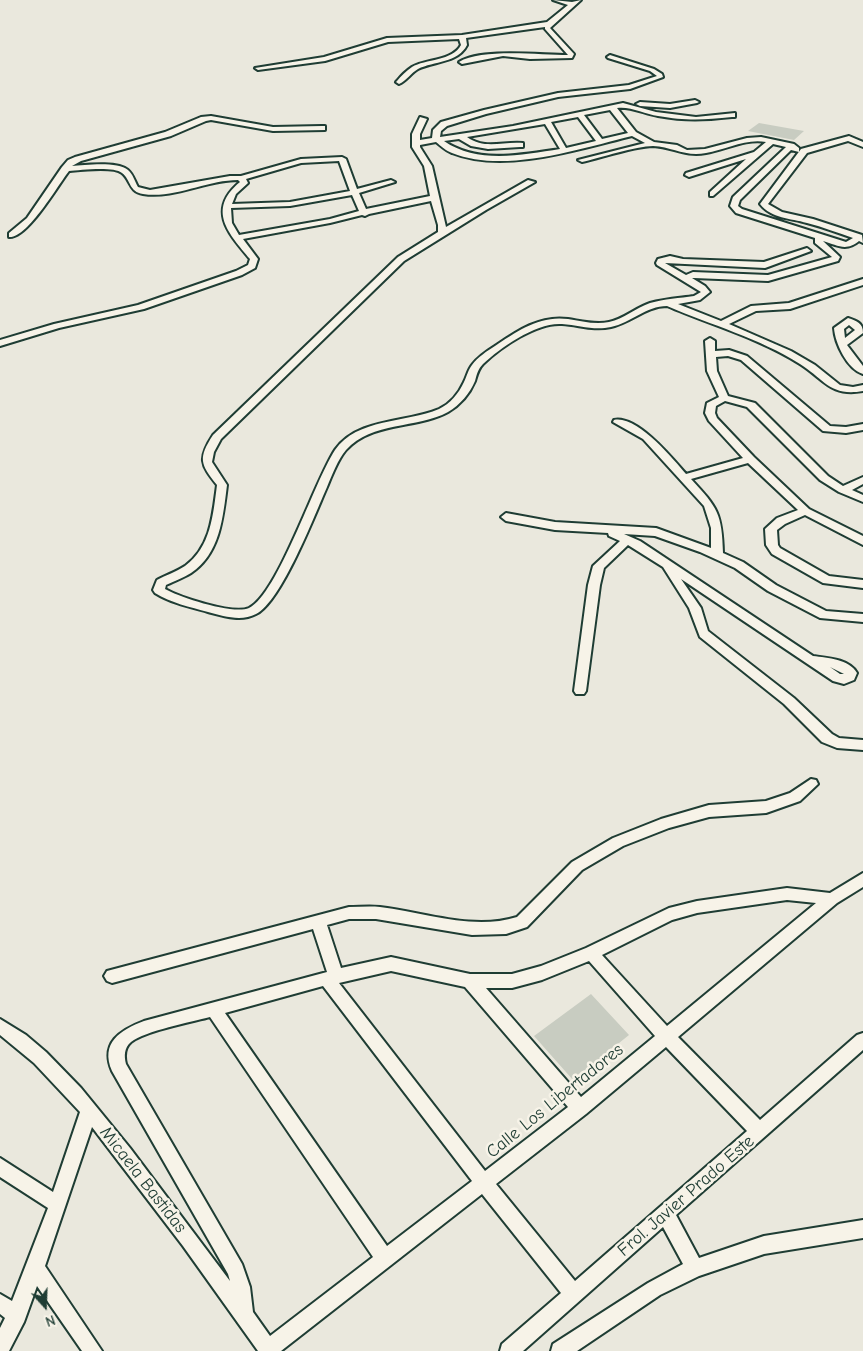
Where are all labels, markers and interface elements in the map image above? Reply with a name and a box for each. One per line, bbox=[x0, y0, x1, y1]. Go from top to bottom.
street label: Calle Los Libertadores bbox=[482, 1039, 628, 1163]
street label: Micaela Bastidas bbox=[95, 1123, 191, 1237]
street label: Frol. Javier Prado Este bbox=[613, 1131, 759, 1261]
north arrow bbox=[20, 1281, 70, 1331]
text: N bbox=[43, 1311, 58, 1330]

